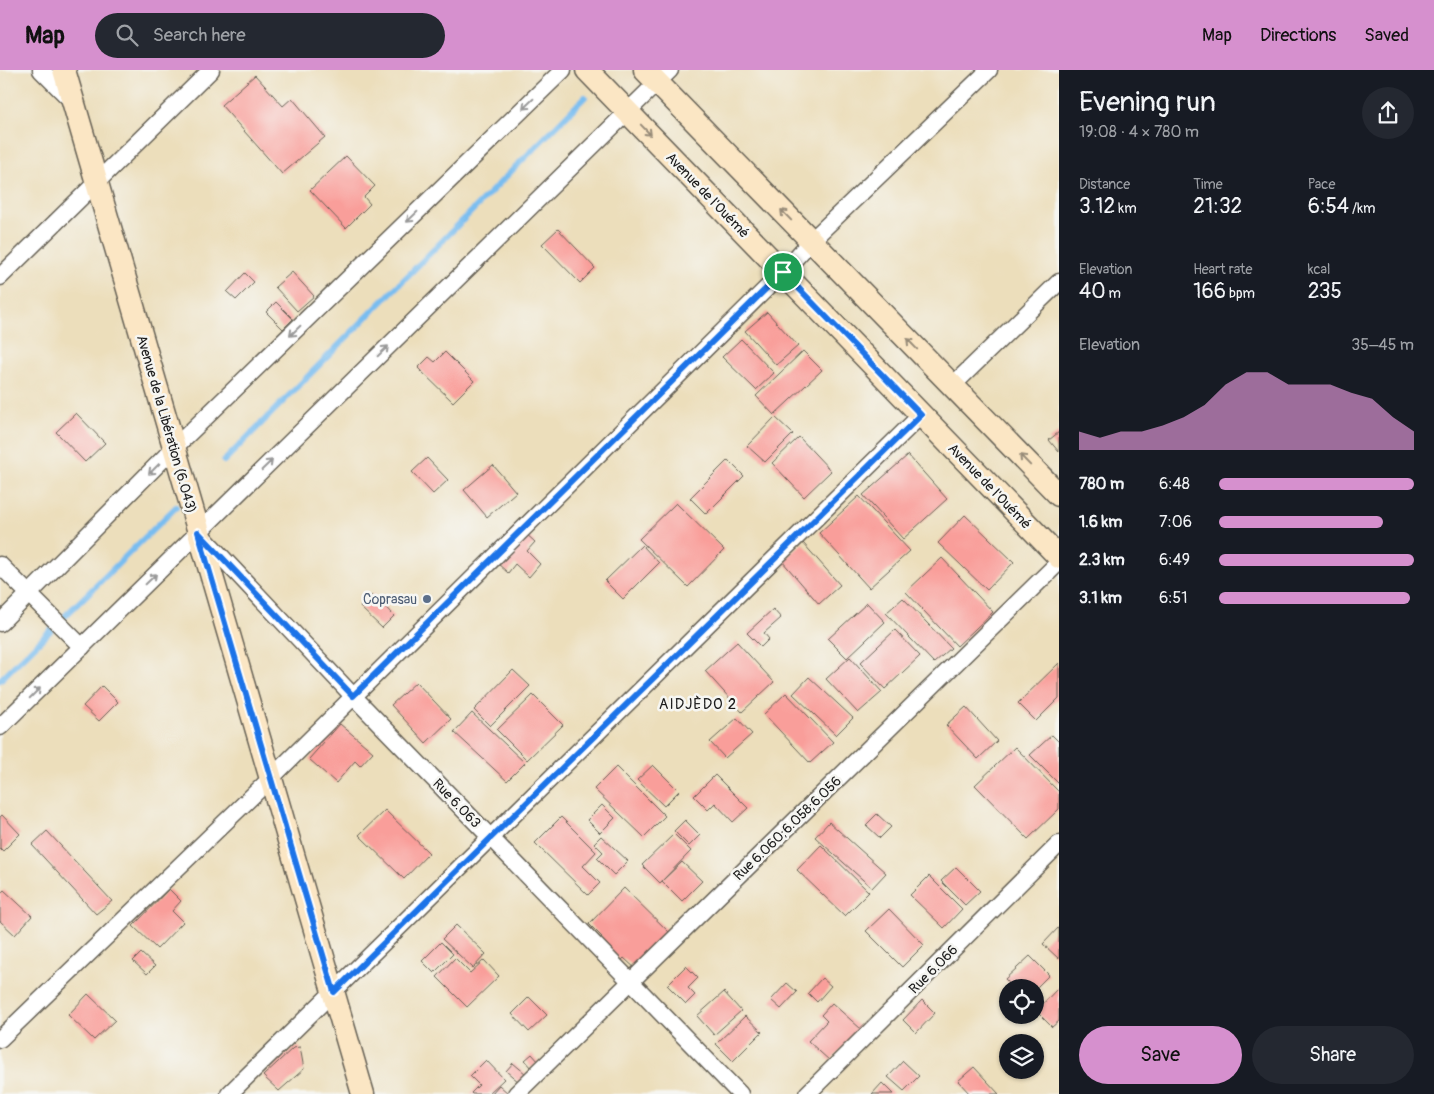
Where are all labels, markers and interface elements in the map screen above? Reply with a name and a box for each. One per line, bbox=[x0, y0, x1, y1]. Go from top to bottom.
search box bbox=[95, 13, 445, 58]
text: Map bbox=[25, 21, 65, 50]
icon: search bbox=[113, 21, 141, 49]
text: Search here bbox=[153, 23, 246, 47]
text: Map bbox=[1202, 24, 1232, 47]
text: Directions bbox=[1260, 24, 1336, 47]
text: Saved bbox=[1364, 24, 1409, 47]
text: Evening run bbox=[1079, 85, 1216, 120]
button: share bbox=[1362, 87, 1414, 139]
one-way arrow bbox=[522, 98, 535, 110]
text: 19:08 · 4 × 780 m bbox=[1079, 122, 1199, 142]
one-way arrow bbox=[639, 124, 652, 136]
street label: Avenue de l'Ouémé bbox=[662, 149, 753, 242]
text: Distance bbox=[1079, 176, 1130, 193]
text: Time bbox=[1193, 176, 1223, 193]
text: Pace bbox=[1308, 176, 1335, 193]
text: 3.12 bbox=[1079, 193, 1115, 220]
text: 21:32 bbox=[1193, 193, 1242, 220]
text: 6:54 bbox=[1308, 193, 1349, 220]
text: km bbox=[1115, 200, 1137, 217]
text: /km bbox=[1349, 200, 1375, 217]
one-way arrow bbox=[780, 208, 792, 221]
one-way arrow bbox=[406, 211, 418, 223]
pin bbox=[762, 251, 804, 293]
icon: arrive bbox=[769, 258, 797, 286]
text: Elevation bbox=[1079, 261, 1132, 278]
text: Heart rate bbox=[1193, 261, 1252, 278]
text: kcal bbox=[1308, 261, 1330, 278]
text: 40 bbox=[1079, 278, 1106, 305]
text: 166 bbox=[1193, 278, 1226, 305]
text: 235 bbox=[1308, 278, 1342, 305]
text: m bbox=[1106, 285, 1121, 302]
text: bpm bbox=[1226, 285, 1255, 302]
one-way arrow bbox=[290, 324, 302, 336]
street label: Avenue de la Libération (6.043) bbox=[133, 333, 200, 515]
text: Elevation bbox=[1079, 335, 1140, 355]
text: 35–45 m bbox=[1351, 335, 1414, 355]
one-way arrow bbox=[906, 337, 918, 350]
one-way arrow bbox=[376, 345, 389, 357]
street label: Avenue de l'Ouémé bbox=[944, 440, 1035, 533]
one-way arrow bbox=[1019, 454, 1031, 466]
one-way arrow bbox=[260, 459, 273, 471]
one-way arrow bbox=[148, 462, 160, 475]
text: 780 m bbox=[1079, 474, 1124, 494]
text: 6:48 bbox=[1159, 474, 1190, 494]
text: 1.6 km bbox=[1079, 512, 1122, 532]
text: 7:06 bbox=[1159, 512, 1192, 532]
text: 2.3 km bbox=[1079, 550, 1125, 570]
text: 6:49 bbox=[1159, 550, 1190, 570]
one-way arrow bbox=[144, 573, 157, 585]
text: 3.1 km bbox=[1079, 588, 1122, 608]
text: 6:51 bbox=[1159, 588, 1188, 608]
place label: Coprasau bbox=[363, 591, 417, 608]
marker: Coprasau bbox=[421, 593, 433, 605]
one-way arrow bbox=[29, 686, 41, 699]
district label: AIDJÈDO 2 bbox=[659, 695, 737, 714]
street label: Rue 6.060;6.058;6.056 bbox=[730, 772, 845, 884]
street label: Rue 6.063 bbox=[429, 775, 484, 832]
street label: Rue 6.066 bbox=[905, 941, 961, 997]
map controls bbox=[999, 979, 1044, 1079]
button: locate bbox=[999, 979, 1044, 1024]
button: Save bbox=[1079, 1026, 1242, 1084]
button: Share bbox=[1252, 1026, 1414, 1084]
button: layers bbox=[999, 1034, 1044, 1079]

